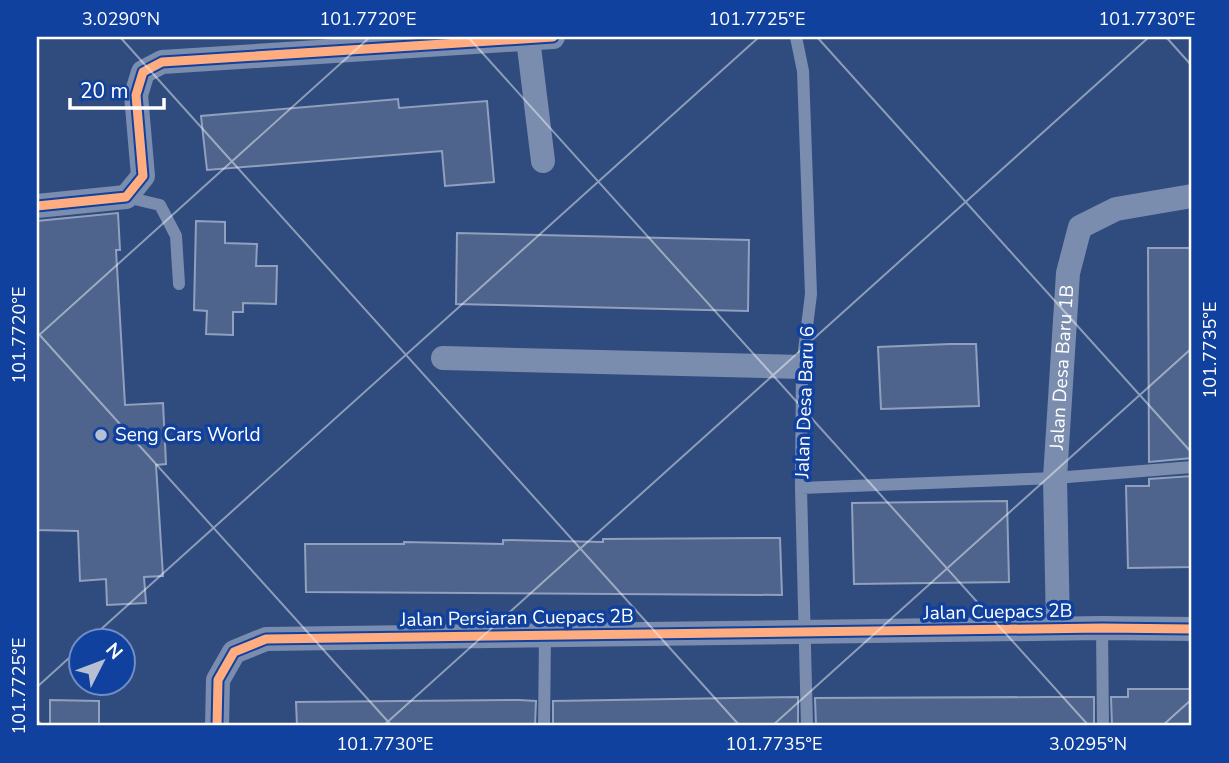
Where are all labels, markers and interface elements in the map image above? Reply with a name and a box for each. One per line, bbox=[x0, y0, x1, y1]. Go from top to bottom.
text: 3.0290°N bbox=[82, 7, 160, 31]
text: 101.7720°E bbox=[320, 7, 416, 31]
text: 101.7725°E bbox=[709, 7, 805, 31]
text: 101.7730°E bbox=[1099, 7, 1195, 31]
scale bar bbox=[70, 66, 164, 110]
text: 20 m bbox=[80, 77, 129, 105]
street label: Jalan Desa Baru 1B bbox=[1044, 284, 1080, 452]
text: 101.7720°E bbox=[7, 287, 31, 383]
text: 101.7735°E bbox=[1198, 302, 1222, 398]
street label: Jalan Desa Baru 6 bbox=[789, 325, 821, 480]
place label: Seng Cars World bbox=[115, 422, 261, 448]
marker: Seng Cars World bbox=[93, 427, 109, 443]
street label: Jalan Cuepacs 2B bbox=[922, 598, 1073, 626]
street label: Jalan Persiaran Cuepacs 2B bbox=[399, 603, 634, 633]
north arrow bbox=[66, 626, 136, 696]
text: N bbox=[99, 637, 128, 665]
text: 101.7725°E bbox=[7, 638, 31, 734]
text: 101.7730°E bbox=[337, 732, 433, 756]
text: 101.7735°E bbox=[726, 732, 822, 756]
text: 3.0295°N bbox=[1049, 732, 1127, 756]

